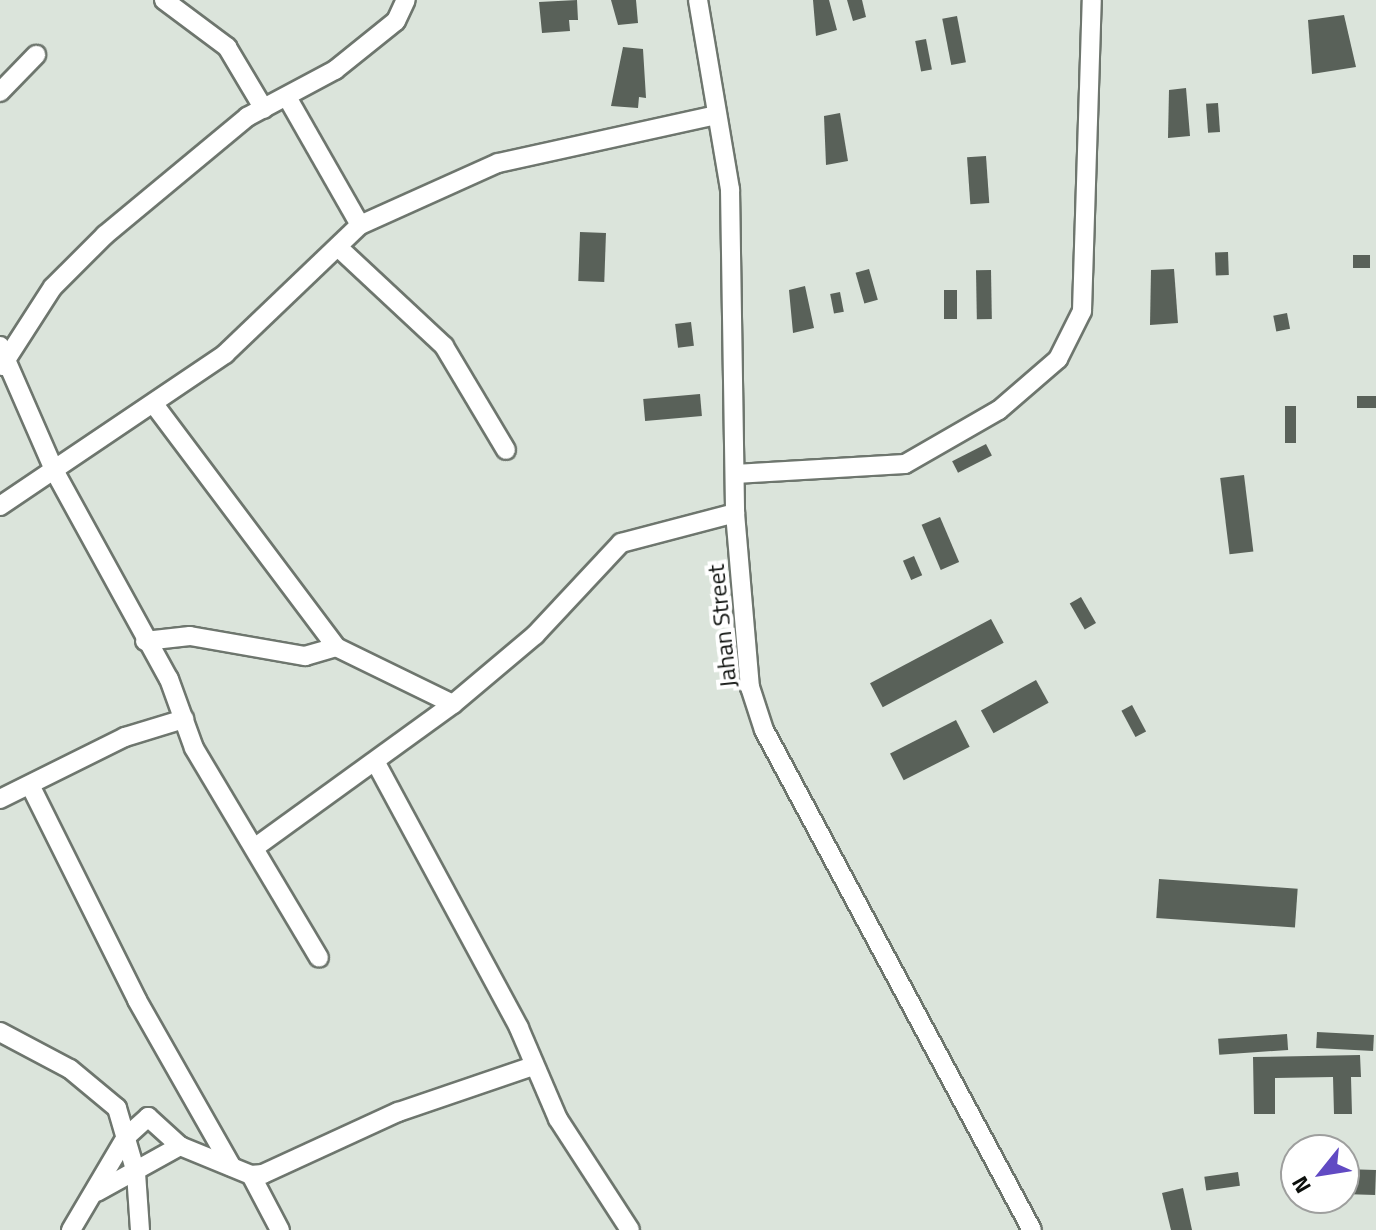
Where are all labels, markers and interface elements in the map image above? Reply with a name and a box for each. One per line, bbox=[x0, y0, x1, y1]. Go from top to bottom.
street label: Jahan Street bbox=[701, 563, 743, 689]
north arrow bbox=[1280, 1134, 1360, 1214]
text: N bbox=[1282, 1170, 1319, 1200]

